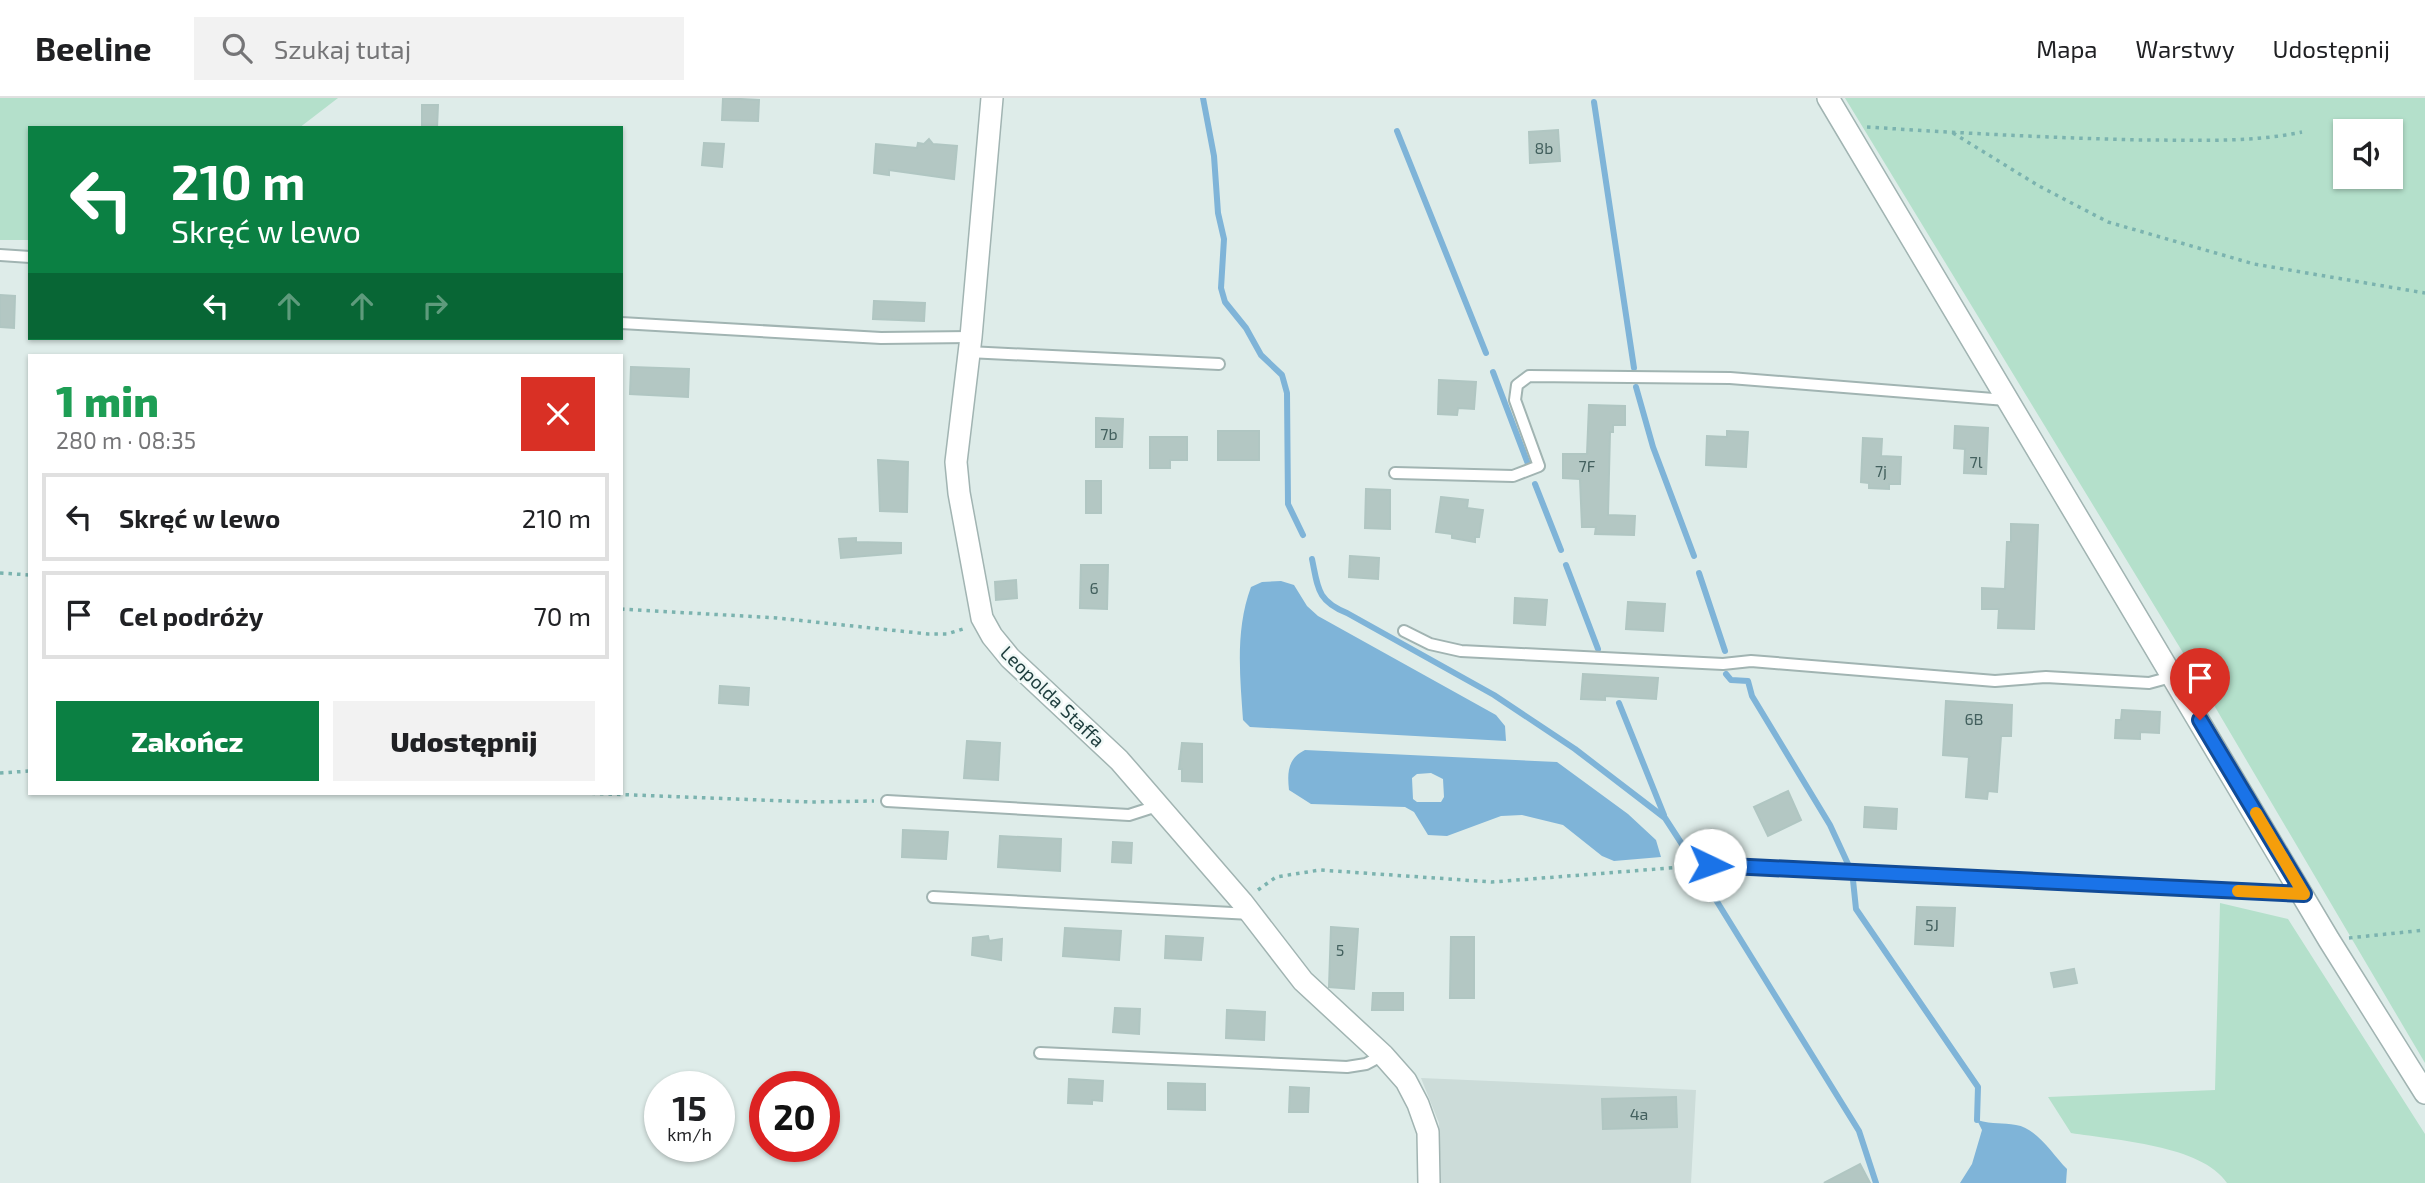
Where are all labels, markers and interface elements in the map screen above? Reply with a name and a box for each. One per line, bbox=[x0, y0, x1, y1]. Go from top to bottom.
search box bbox=[194, 17, 684, 80]
text: Beeline bbox=[35, 28, 152, 68]
icon: search bbox=[218, 29, 256, 67]
text: Szukaj tutaj bbox=[274, 33, 411, 64]
text: Mapa bbox=[2036, 34, 2098, 63]
text: Warstwy bbox=[2136, 34, 2235, 63]
text: Udostępnij bbox=[2273, 34, 2390, 63]
map controls bbox=[2333, 119, 2403, 189]
button: sound bbox=[2333, 119, 2403, 189]
house number: 8b bbox=[1535, 138, 1553, 157]
text: 210 m bbox=[171, 151, 305, 210]
icon: left bbox=[56, 154, 147, 245]
text: Skręć w lewo bbox=[171, 211, 361, 249]
icon: left bbox=[197, 287, 235, 325]
icon: ahead bbox=[270, 287, 308, 325]
icon: ahead bbox=[343, 287, 381, 325]
icon: right bbox=[416, 287, 454, 325]
text: 1 min bbox=[56, 375, 159, 425]
button: close bbox=[521, 377, 595, 451]
house number: 7b bbox=[1100, 424, 1118, 443]
text: 280 m · 08:35 bbox=[56, 426, 196, 454]
house number: 7l bbox=[1970, 452, 1983, 471]
house number: 7F bbox=[1579, 456, 1596, 475]
house number: 7j bbox=[1875, 461, 1887, 481]
icon: left bbox=[60, 498, 98, 536]
text: Skręć w lewo bbox=[119, 502, 280, 533]
text: 210 m bbox=[522, 502, 591, 533]
house number: 6 bbox=[1089, 578, 1099, 597]
icon: arrive bbox=[60, 596, 98, 634]
text: Cel podróży bbox=[119, 600, 264, 631]
text: 70 m bbox=[533, 600, 591, 631]
street label: Leopolda Staffa bbox=[996, 641, 1110, 751]
pin bbox=[2170, 648, 2230, 720]
icon: arrive bbox=[2181, 659, 2219, 697]
button: Zakończ bbox=[56, 701, 319, 781]
button: Udostępnij bbox=[333, 701, 595, 781]
house number: 6B bbox=[1964, 709, 1984, 728]
position arrow bbox=[1673, 828, 1747, 902]
house number: 5J bbox=[1925, 915, 1939, 934]
house number: 5 bbox=[1336, 940, 1344, 959]
speed limit sign: 20 bbox=[749, 1071, 840, 1162]
text: 15 bbox=[672, 1086, 707, 1128]
house number: 4a bbox=[1630, 1104, 1648, 1123]
text: km/h bbox=[667, 1123, 712, 1145]

